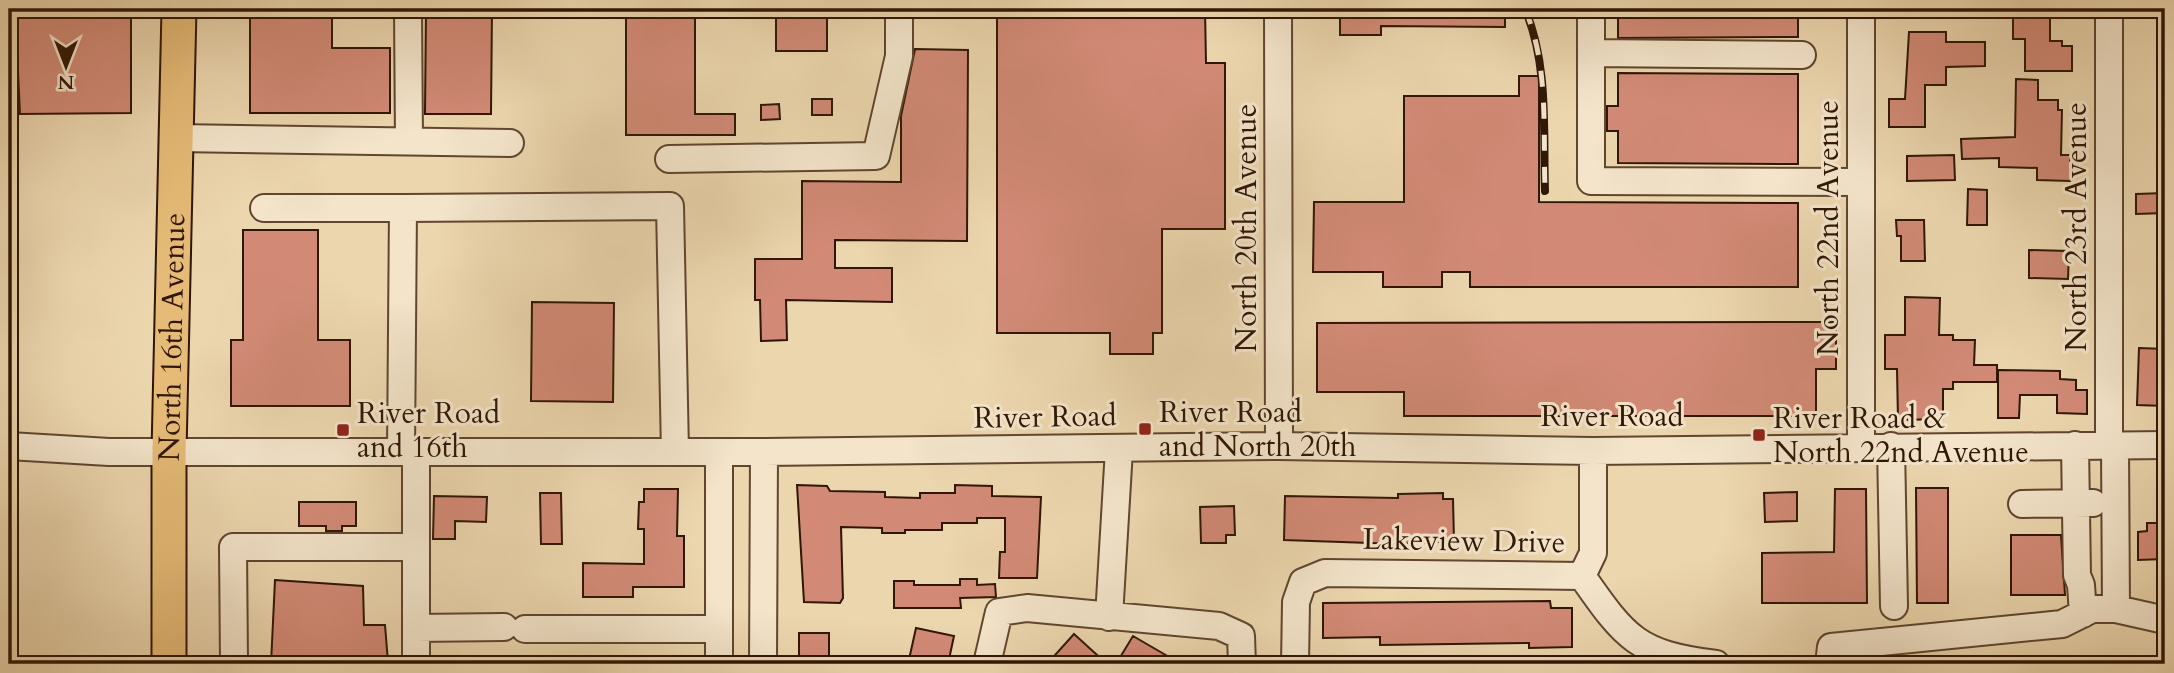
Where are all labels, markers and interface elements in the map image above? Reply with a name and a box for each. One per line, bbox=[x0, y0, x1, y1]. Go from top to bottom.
north arrow bbox=[32, 32, 102, 102]
text: N bbox=[57, 69, 74, 95]
street label: North 22nd Avenue bbox=[1808, 100, 1849, 356]
street label: North 23rd Avenue bbox=[2056, 102, 2097, 352]
street label: North 20th Avenue bbox=[1226, 104, 1267, 352]
street label: North 16th Avenue bbox=[148, 212, 195, 462]
place label: River Road and North 20th bbox=[1159, 392, 1357, 467]
place label: River Road and 16th bbox=[357, 393, 500, 468]
street label: River Road bbox=[973, 395, 1117, 439]
street label: River Road bbox=[1541, 396, 1684, 437]
place label: River Road & North 22nd Avenue bbox=[1773, 398, 2029, 473]
marker: River Road and North 20th bbox=[1137, 421, 1153, 437]
marker: River Road and 16th bbox=[335, 422, 351, 438]
marker: River Road & North 22nd Avenue bbox=[1751, 427, 1767, 443]
street label: Lakeview Drive bbox=[1362, 519, 1566, 563]

